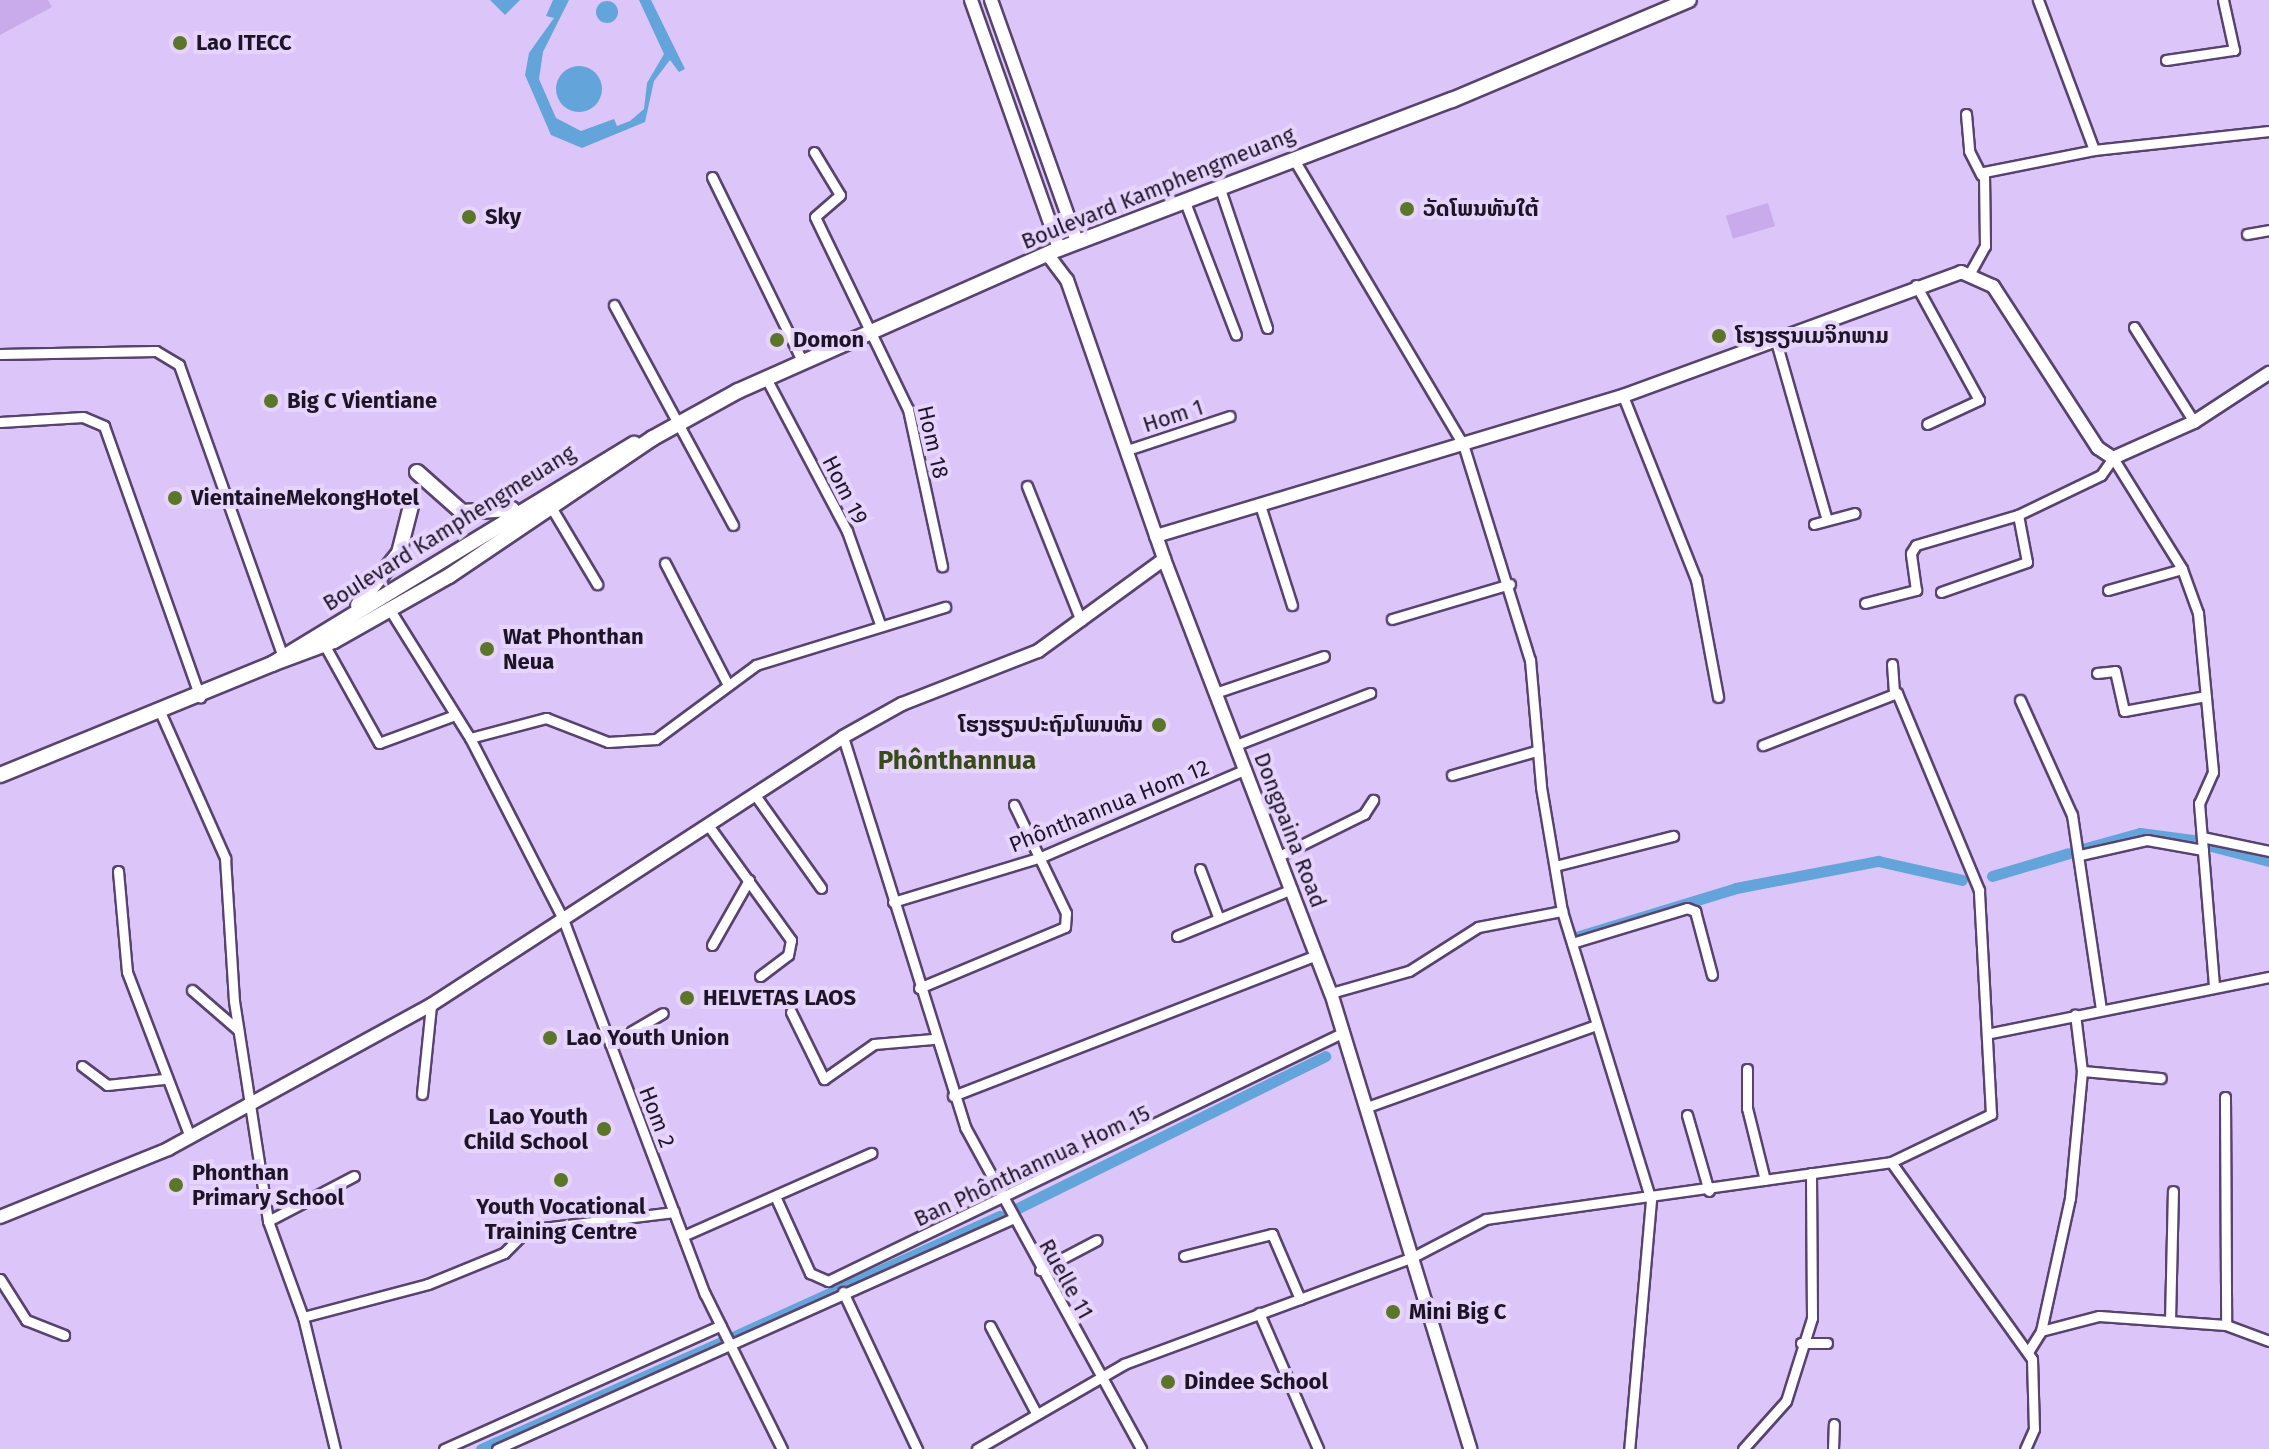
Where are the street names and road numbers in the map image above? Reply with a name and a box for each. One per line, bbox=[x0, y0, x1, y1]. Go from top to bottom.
street label: Boulevard Kamphengmeuang bbox=[1018, 121, 1298, 255]
street label: Hom 1 bbox=[1139, 394, 1207, 438]
street label: Hom 18 bbox=[912, 403, 954, 481]
street label: Boulevard Kamphengmeuang bbox=[318, 439, 580, 617]
street label: Hom 19 bbox=[817, 451, 873, 529]
street label: Dongpaina Road bbox=[1248, 749, 1332, 911]
street label: Phônthannua Hom 12 bbox=[1005, 754, 1213, 858]
street label: Hom 2 bbox=[633, 1083, 681, 1151]
street label: Ban Phônthannua Hom 15 bbox=[910, 1100, 1154, 1232]
street label: Ruelle 11 bbox=[1033, 1234, 1099, 1324]

